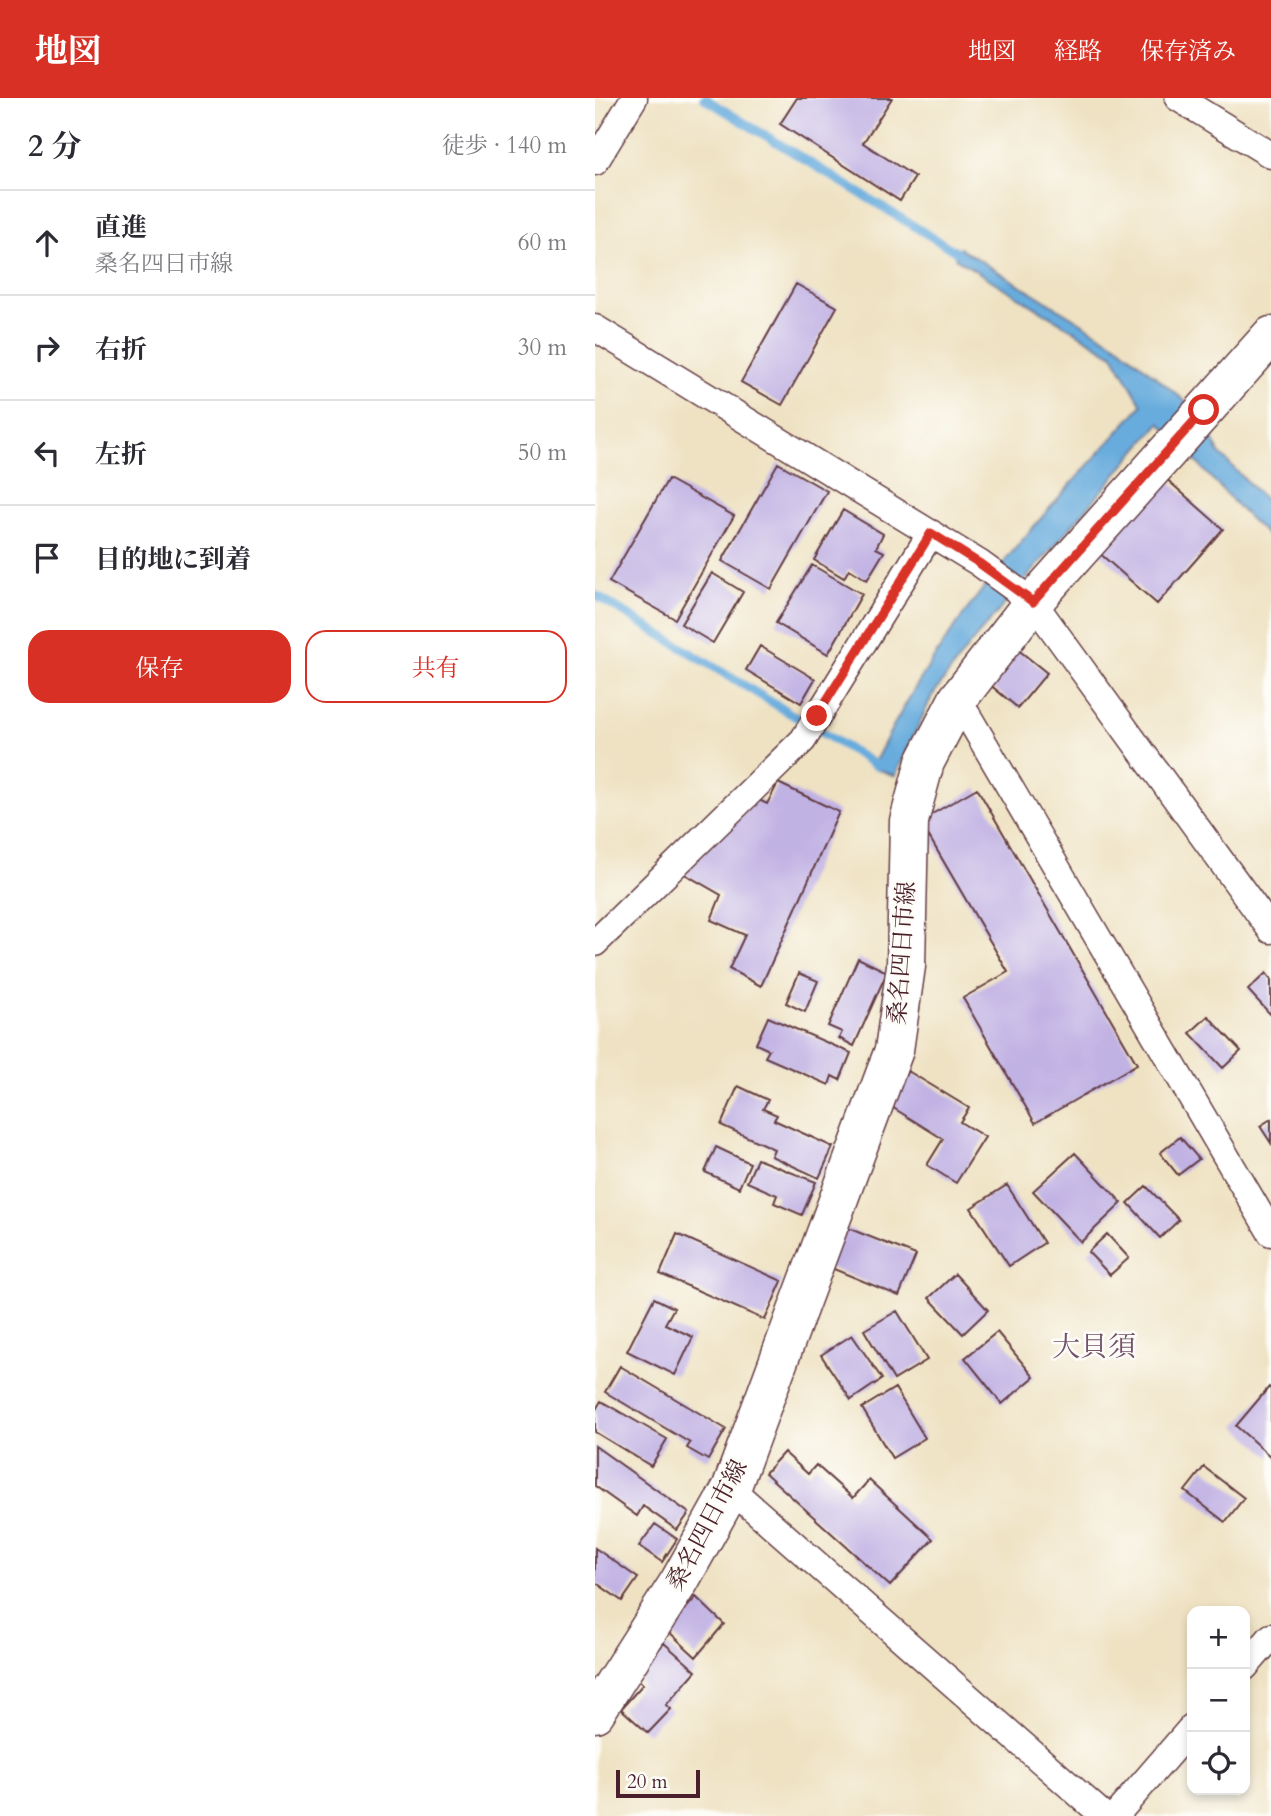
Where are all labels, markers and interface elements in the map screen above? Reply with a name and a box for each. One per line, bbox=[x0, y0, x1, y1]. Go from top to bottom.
text: 地図 bbox=[35, 29, 101, 74]
text: 地図 bbox=[968, 35, 1016, 68]
text: 経路 bbox=[1054, 35, 1102, 68]
text: 保存済み bbox=[1140, 35, 1236, 68]
text: 2 分 bbox=[28, 126, 81, 167]
text: 徒歩 · 140 m bbox=[442, 130, 567, 161]
text: 直進 bbox=[95, 210, 147, 245]
icon: ahead bbox=[28, 224, 66, 262]
text: 60 m bbox=[518, 227, 567, 258]
text: 桑名四日市線 bbox=[95, 248, 233, 279]
icon: right bbox=[28, 329, 66, 367]
text: 右折 bbox=[95, 332, 147, 367]
text: 30 m bbox=[518, 332, 567, 363]
route start bbox=[1188, 394, 1219, 425]
icon: left bbox=[28, 434, 66, 472]
text: 左折 bbox=[95, 437, 147, 472]
text: 50 m bbox=[518, 437, 567, 468]
icon: arrive bbox=[28, 539, 66, 577]
text: 目的地に到着 bbox=[95, 542, 251, 577]
button: 保存 bbox=[28, 630, 291, 703]
button: 共有 bbox=[305, 630, 567, 703]
route end bbox=[801, 700, 832, 731]
street label: 桑名四日市線 bbox=[881, 880, 923, 1026]
district label: 大貝須 bbox=[1052, 1328, 1136, 1366]
street label: 桑名四日市線 bbox=[659, 1454, 755, 1596]
map controls bbox=[1187, 1606, 1250, 1795]
button: + bbox=[1187, 1606, 1250, 1669]
button: − bbox=[1187, 1669, 1250, 1732]
button: locate bbox=[1187, 1732, 1250, 1795]
scale bar bbox=[616, 1767, 700, 1799]
text: 20 m bbox=[627, 1769, 668, 1795]

